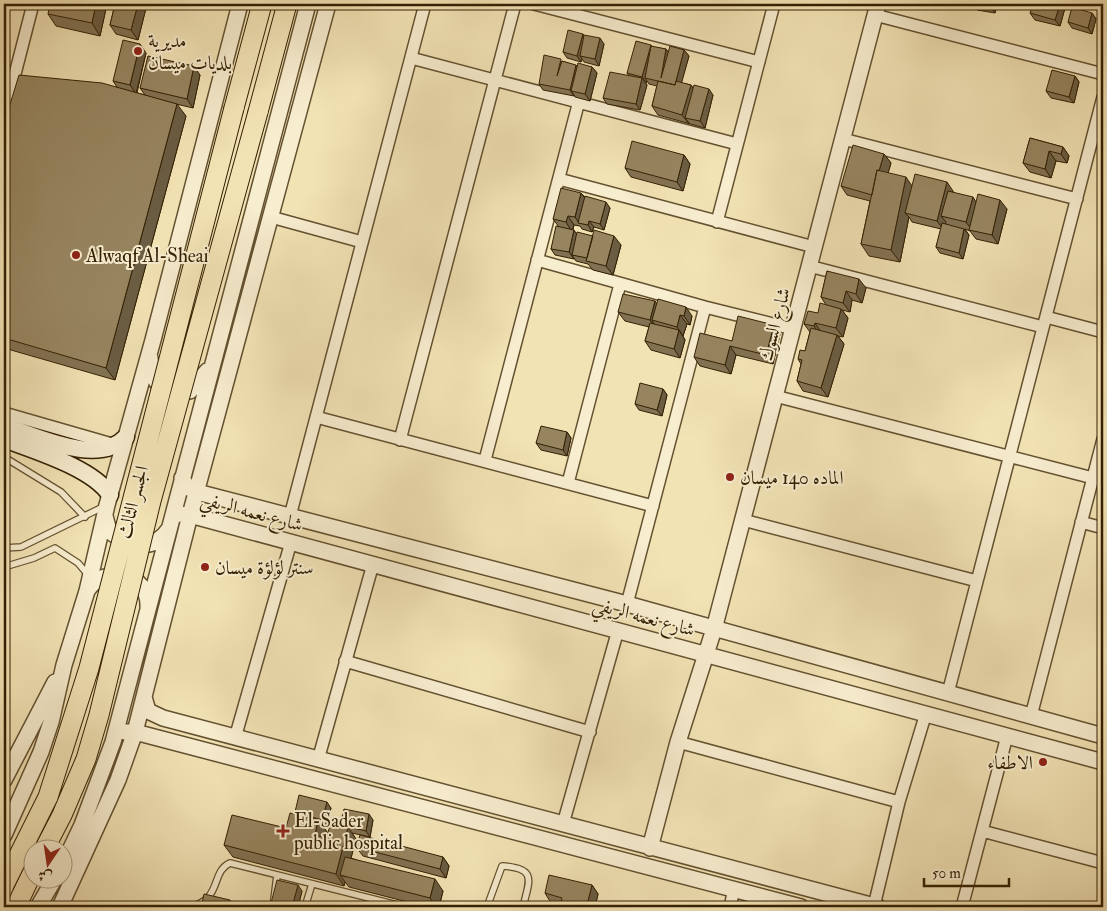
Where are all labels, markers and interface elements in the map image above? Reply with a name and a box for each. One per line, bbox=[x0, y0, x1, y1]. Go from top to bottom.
place label: مديرية بلديات ميسان bbox=[148, 29, 232, 75]
marker: مديرية بلديات ميسان bbox=[132, 45, 144, 57]
place label: Alwaqf Al-Sheai bbox=[85, 244, 209, 268]
marker: Alwaqf Al-Sheai bbox=[70, 249, 82, 261]
street label: شارع السوك bbox=[754, 285, 799, 364]
street label: الجسر الثالث bbox=[112, 463, 154, 541]
place label: الماده 140 ميسان bbox=[740, 466, 844, 490]
marker: الماده 140 ميسان bbox=[724, 471, 736, 483]
street label: شارع نعمه الريفي bbox=[197, 487, 305, 543]
place label: سنتر لؤلؤة ميسان bbox=[215, 556, 314, 580]
marker: سنتر لؤلؤة ميسان bbox=[199, 561, 211, 573]
street label: شارع نعمه الريفي bbox=[589, 592, 697, 648]
place label: الاطفاء bbox=[987, 751, 1033, 775]
marker: الاطفاء bbox=[1037, 756, 1049, 768]
place label: El-Sader public hospital bbox=[293, 809, 403, 856]
marker: El-Sader public hospital bbox=[276, 824, 290, 838]
north arrow bbox=[22, 838, 72, 888]
scale bar bbox=[924, 856, 1010, 888]
text: 50 m bbox=[932, 864, 961, 883]
text: ش bbox=[36, 866, 54, 886]

